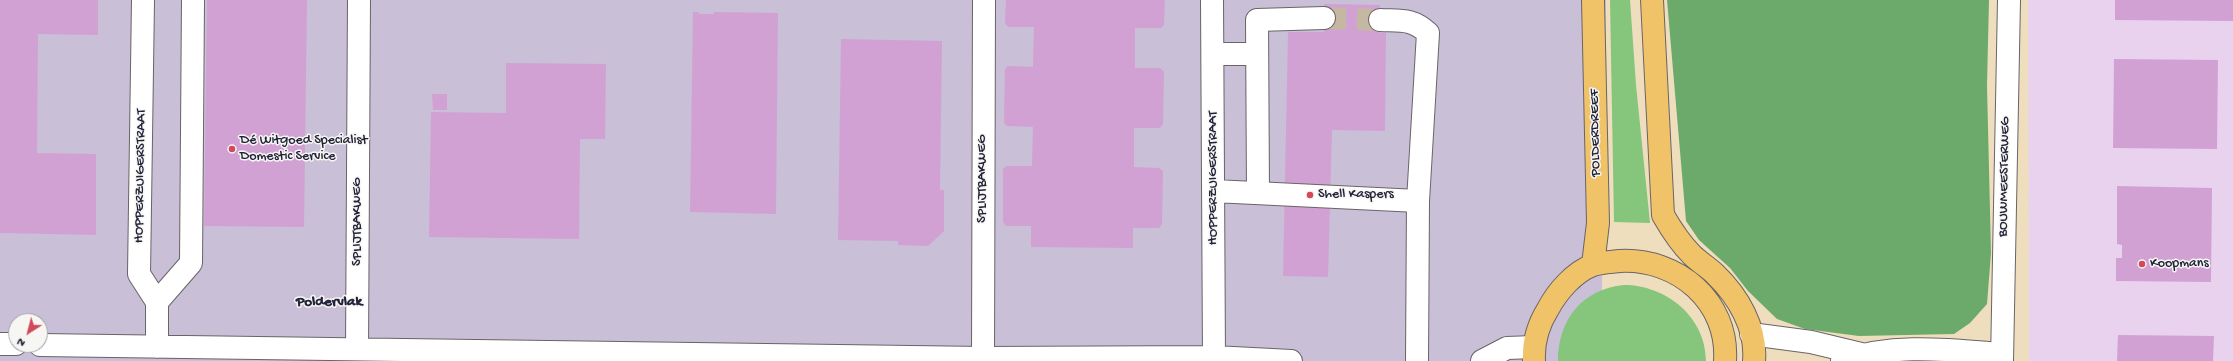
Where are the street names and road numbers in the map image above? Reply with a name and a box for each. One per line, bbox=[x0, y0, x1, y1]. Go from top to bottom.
street label: POLDERDREEF bbox=[1587, 89, 1605, 177]
street label: HOPPERZUIGERSTRAAT bbox=[131, 109, 151, 243]
street label: HOPPERZUIGERSTRAAT bbox=[1206, 111, 1222, 245]
street label: BOUWMEESTERWEG bbox=[1996, 117, 2014, 237]
street label: SPLIJTBAKWEG bbox=[975, 135, 991, 223]
street label: SPLIJTBAKWEG bbox=[350, 178, 366, 266]

